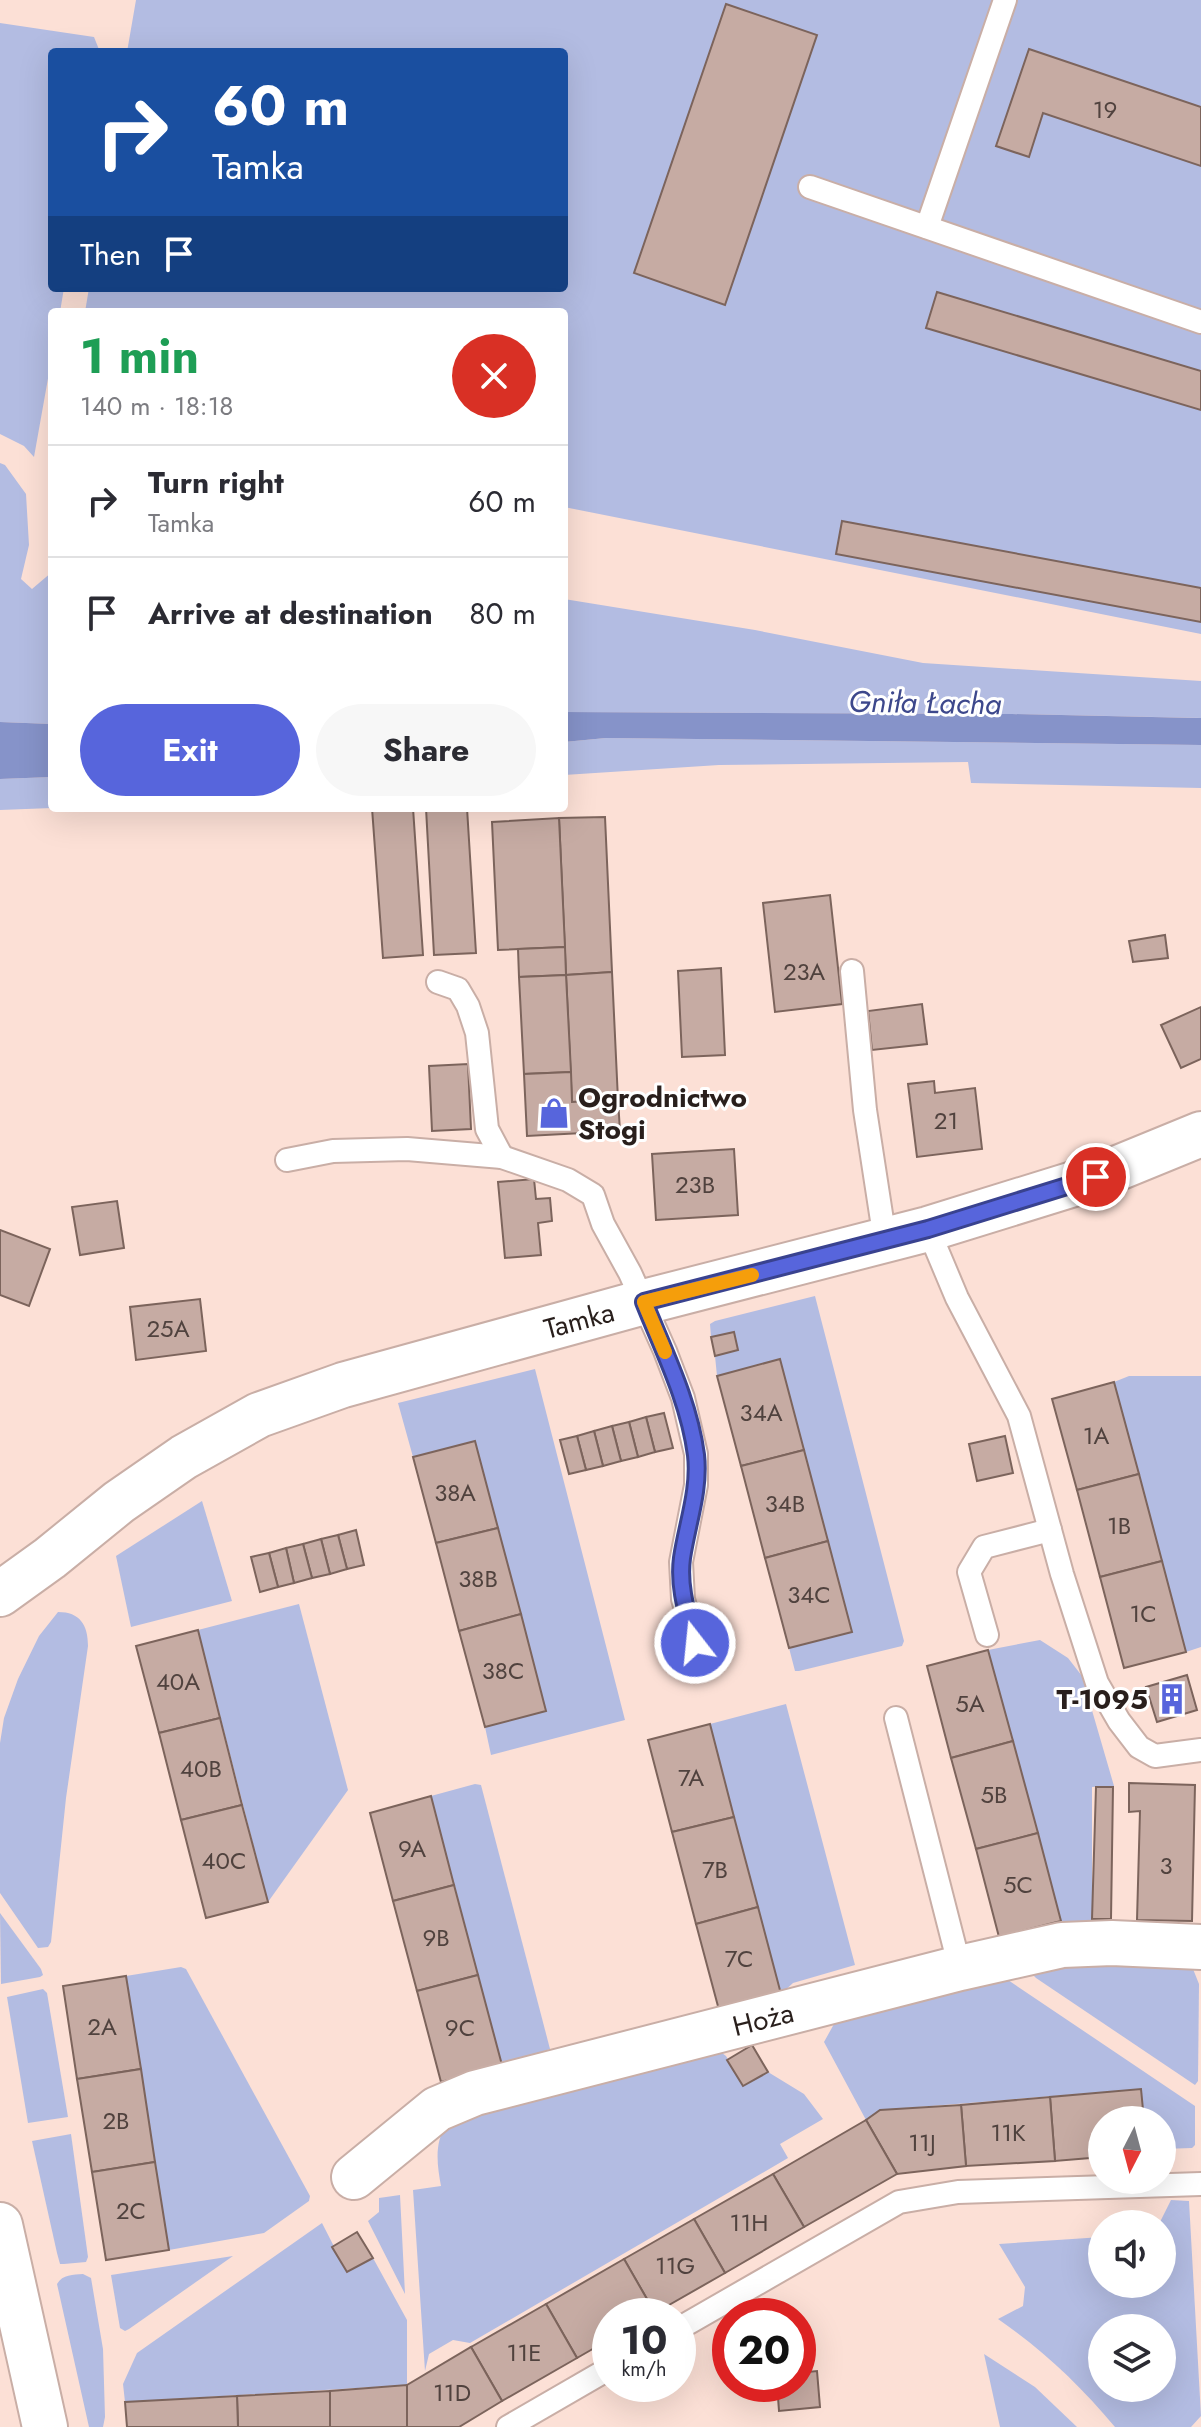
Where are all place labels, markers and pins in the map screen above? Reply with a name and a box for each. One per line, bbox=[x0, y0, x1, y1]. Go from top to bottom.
place label: Ogrodnictwo Stogi bbox=[578, 1077, 747, 1150]
shop icon: Ogrodnictwo Stogi bbox=[537, 1096, 571, 1130]
pin bbox=[1062, 1143, 1130, 1211]
place label: T-1095 bbox=[1056, 1679, 1148, 1720]
building icon: T-1095 bbox=[1155, 1682, 1189, 1716]

